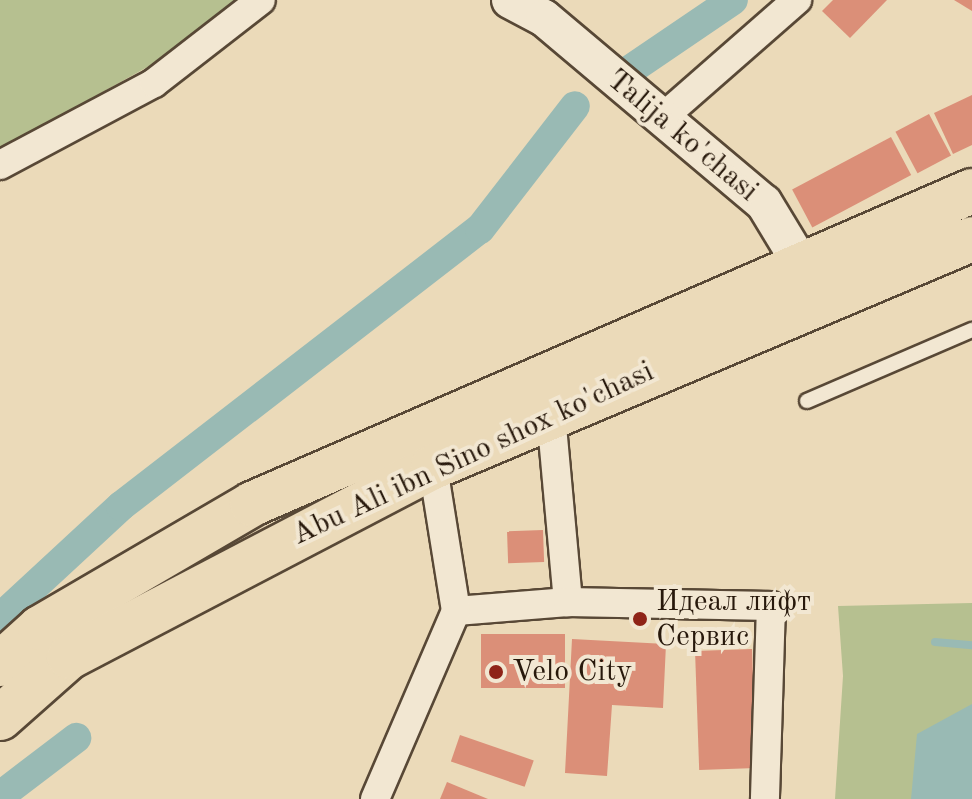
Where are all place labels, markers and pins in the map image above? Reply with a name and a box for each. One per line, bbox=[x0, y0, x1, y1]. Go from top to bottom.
place label: Идеал лифт Сервис bbox=[656, 584, 811, 654]
marker: Идеал лифт Сервис bbox=[631, 610, 649, 628]
place label: Velo City bbox=[512, 654, 632, 690]
marker: Velo City bbox=[487, 663, 505, 681]

